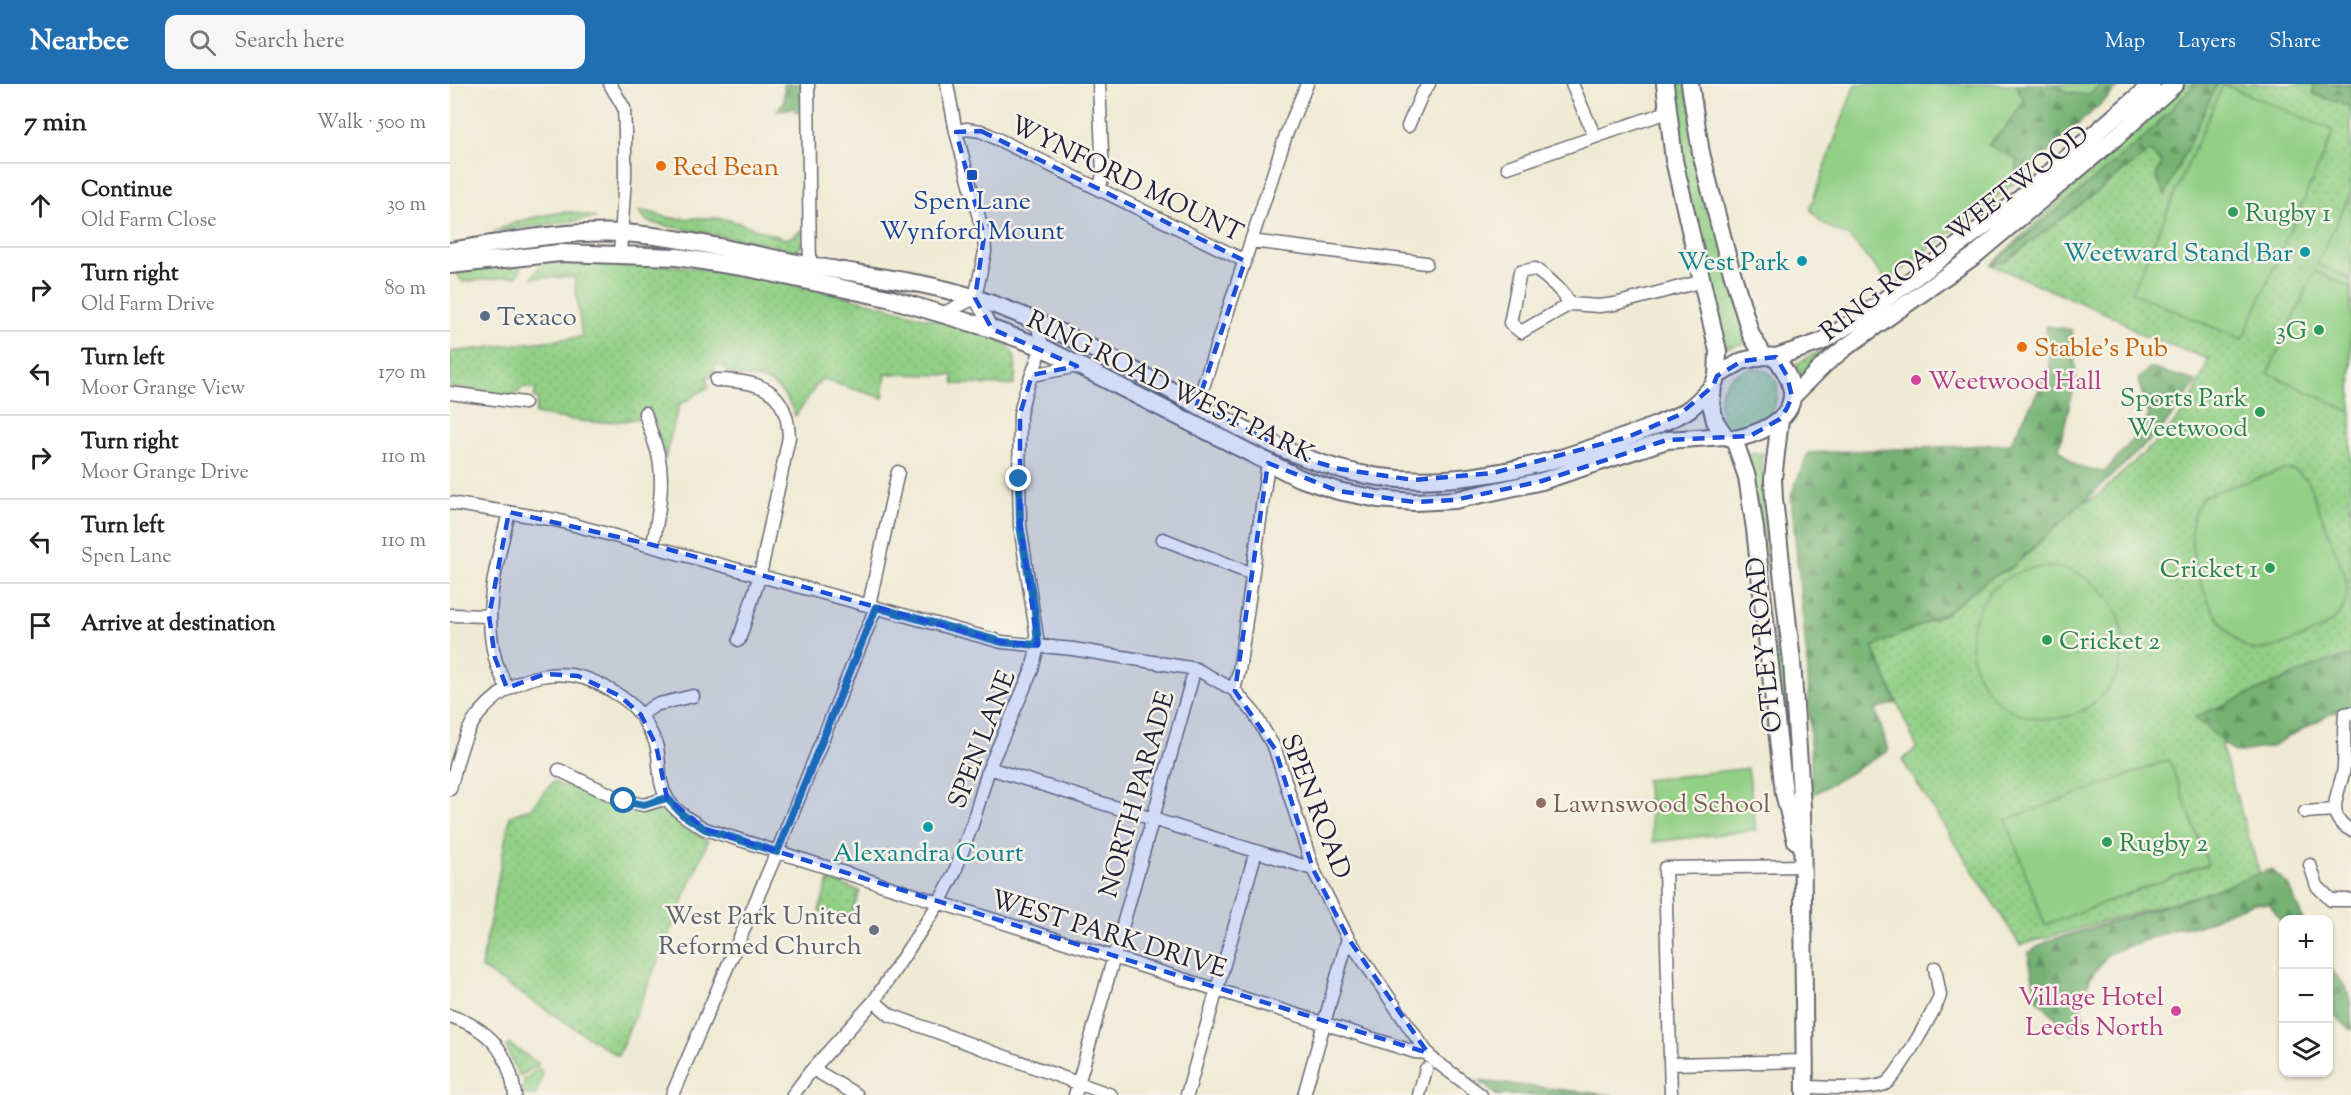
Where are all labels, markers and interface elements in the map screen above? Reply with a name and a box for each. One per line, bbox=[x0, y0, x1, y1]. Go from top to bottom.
search box bbox=[165, 15, 585, 69]
text: Nearbee bbox=[30, 22, 129, 62]
icon: search bbox=[186, 26, 219, 59]
text: Search here bbox=[234, 26, 345, 58]
text: Map bbox=[2105, 27, 2145, 57]
text: Layers bbox=[2178, 27, 2236, 57]
text: Share bbox=[2269, 27, 2321, 57]
text: 7 min bbox=[24, 105, 87, 142]
street label: WYNFORD MOUNT bbox=[1003, 108, 1249, 253]
text: Walk · 500 m bbox=[317, 109, 426, 138]
street label: RING ROAD WEETWOOD bbox=[1813, 117, 2098, 351]
place label: Red Bean bbox=[673, 150, 779, 187]
marker: Red Bean bbox=[654, 159, 668, 173]
marker: Spen Lane Wynford Mount bbox=[965, 168, 979, 182]
text: Continue bbox=[81, 175, 172, 207]
place label: Spen Lane Wynford Mount bbox=[879, 184, 1065, 251]
icon: ahead bbox=[24, 189, 57, 222]
text: 30 m bbox=[387, 191, 426, 220]
place label: Rugby 1 bbox=[2245, 196, 2331, 233]
marker: Rugby 1 bbox=[2226, 205, 2240, 219]
text: Old Farm Close bbox=[81, 207, 217, 236]
place label: Weetward Stand Bar bbox=[2063, 236, 2293, 273]
place label: West Park bbox=[1677, 245, 1790, 282]
marker: Weetward Stand Bar bbox=[2298, 245, 2312, 259]
marker: West Park bbox=[1795, 254, 1809, 268]
text: Turn right bbox=[81, 259, 178, 291]
icon: right bbox=[24, 273, 57, 306]
text: 80 m bbox=[385, 275, 426, 304]
text: Old Farm Drive bbox=[81, 291, 215, 320]
place label: Texaco bbox=[497, 300, 577, 337]
street label: RING ROAD WEST PARK bbox=[1020, 302, 1320, 474]
marker: Texaco bbox=[478, 309, 492, 323]
place label: 3G bbox=[2275, 314, 2307, 351]
marker: 3G bbox=[2312, 323, 2326, 337]
place label: Stable's Pub bbox=[2034, 331, 2168, 368]
marker: Stable's Pub bbox=[2015, 340, 2029, 354]
text: Turn left bbox=[81, 343, 164, 375]
icon: left bbox=[24, 357, 57, 390]
text: 170 m bbox=[378, 359, 426, 388]
place label: Weetwood Hall bbox=[1928, 364, 2102, 401]
marker: Weetwood Hall bbox=[1909, 373, 1923, 387]
text: Moor Grange View bbox=[81, 375, 245, 404]
place label: Sports Park Weetwood bbox=[2120, 381, 2248, 448]
marker: Sports Park Weetwood bbox=[2253, 405, 2267, 419]
text: Turn right bbox=[81, 427, 178, 459]
icon: right bbox=[24, 441, 57, 474]
text: 110 m bbox=[381, 443, 426, 472]
text: Moor Grange Drive bbox=[81, 459, 249, 488]
route end bbox=[1005, 465, 1031, 491]
text: Turn left bbox=[81, 511, 164, 543]
icon: left bbox=[24, 525, 57, 558]
text: 110 m bbox=[381, 527, 426, 556]
text: Spen Lane bbox=[81, 543, 172, 572]
place label: Cricket 1 bbox=[2160, 552, 2258, 589]
street label: OTLEY ROAD bbox=[1738, 555, 1793, 734]
marker: Cricket 1 bbox=[2263, 561, 2277, 575]
icon: arrive bbox=[24, 609, 57, 642]
text: Arrive at destination bbox=[81, 609, 276, 641]
place label: Cricket 2 bbox=[2059, 624, 2160, 661]
marker: Cricket 2 bbox=[2040, 633, 2054, 647]
street label: SPEN LANE bbox=[940, 665, 1027, 814]
street label: NORTH PARADE bbox=[1091, 687, 1186, 902]
street label: SPEN ROAD bbox=[1270, 729, 1359, 885]
route start bbox=[610, 787, 636, 813]
place label: Lawnswood School bbox=[1553, 787, 1770, 824]
marker: Lawnswood School bbox=[1534, 796, 1548, 810]
marker: Alexandra Court bbox=[921, 820, 935, 834]
place label: Rugby 2 bbox=[2119, 826, 2208, 863]
marker: Rugby 2 bbox=[2100, 835, 2114, 849]
place label: Alexandra Court bbox=[832, 836, 1024, 873]
street label: WEST PARK DRIVE bbox=[986, 882, 1231, 989]
place label: West Park United Reformed Church bbox=[658, 899, 862, 966]
map controls bbox=[2279, 915, 2333, 1077]
button: + bbox=[2279, 915, 2333, 969]
marker: West Park United Reformed Church bbox=[867, 923, 881, 937]
button: − bbox=[2279, 969, 2333, 1023]
place label: Village Hotel Leeds North bbox=[2018, 980, 2164, 1047]
marker: Village Hotel Leeds North bbox=[2169, 1004, 2183, 1018]
button: layers bbox=[2279, 1023, 2333, 1077]

